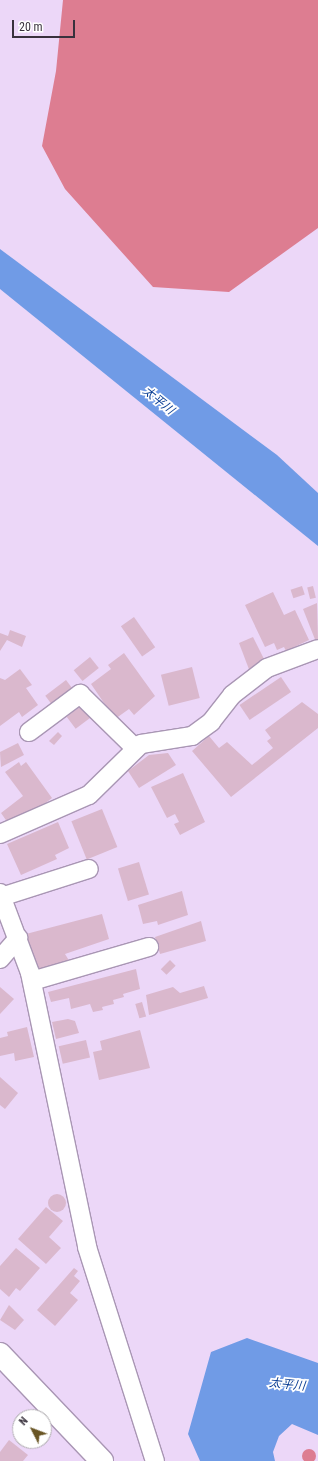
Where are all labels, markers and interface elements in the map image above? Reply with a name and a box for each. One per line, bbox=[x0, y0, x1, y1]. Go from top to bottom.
scale bar bbox=[14, 12, 77, 38]
text: 20 m bbox=[19, 20, 43, 34]
water label: 太平川 bbox=[139, 384, 177, 418]
water label: 太平川 bbox=[268, 1376, 306, 1394]
north arrow bbox=[12, 1409, 52, 1449]
text: N bbox=[16, 1414, 31, 1428]

